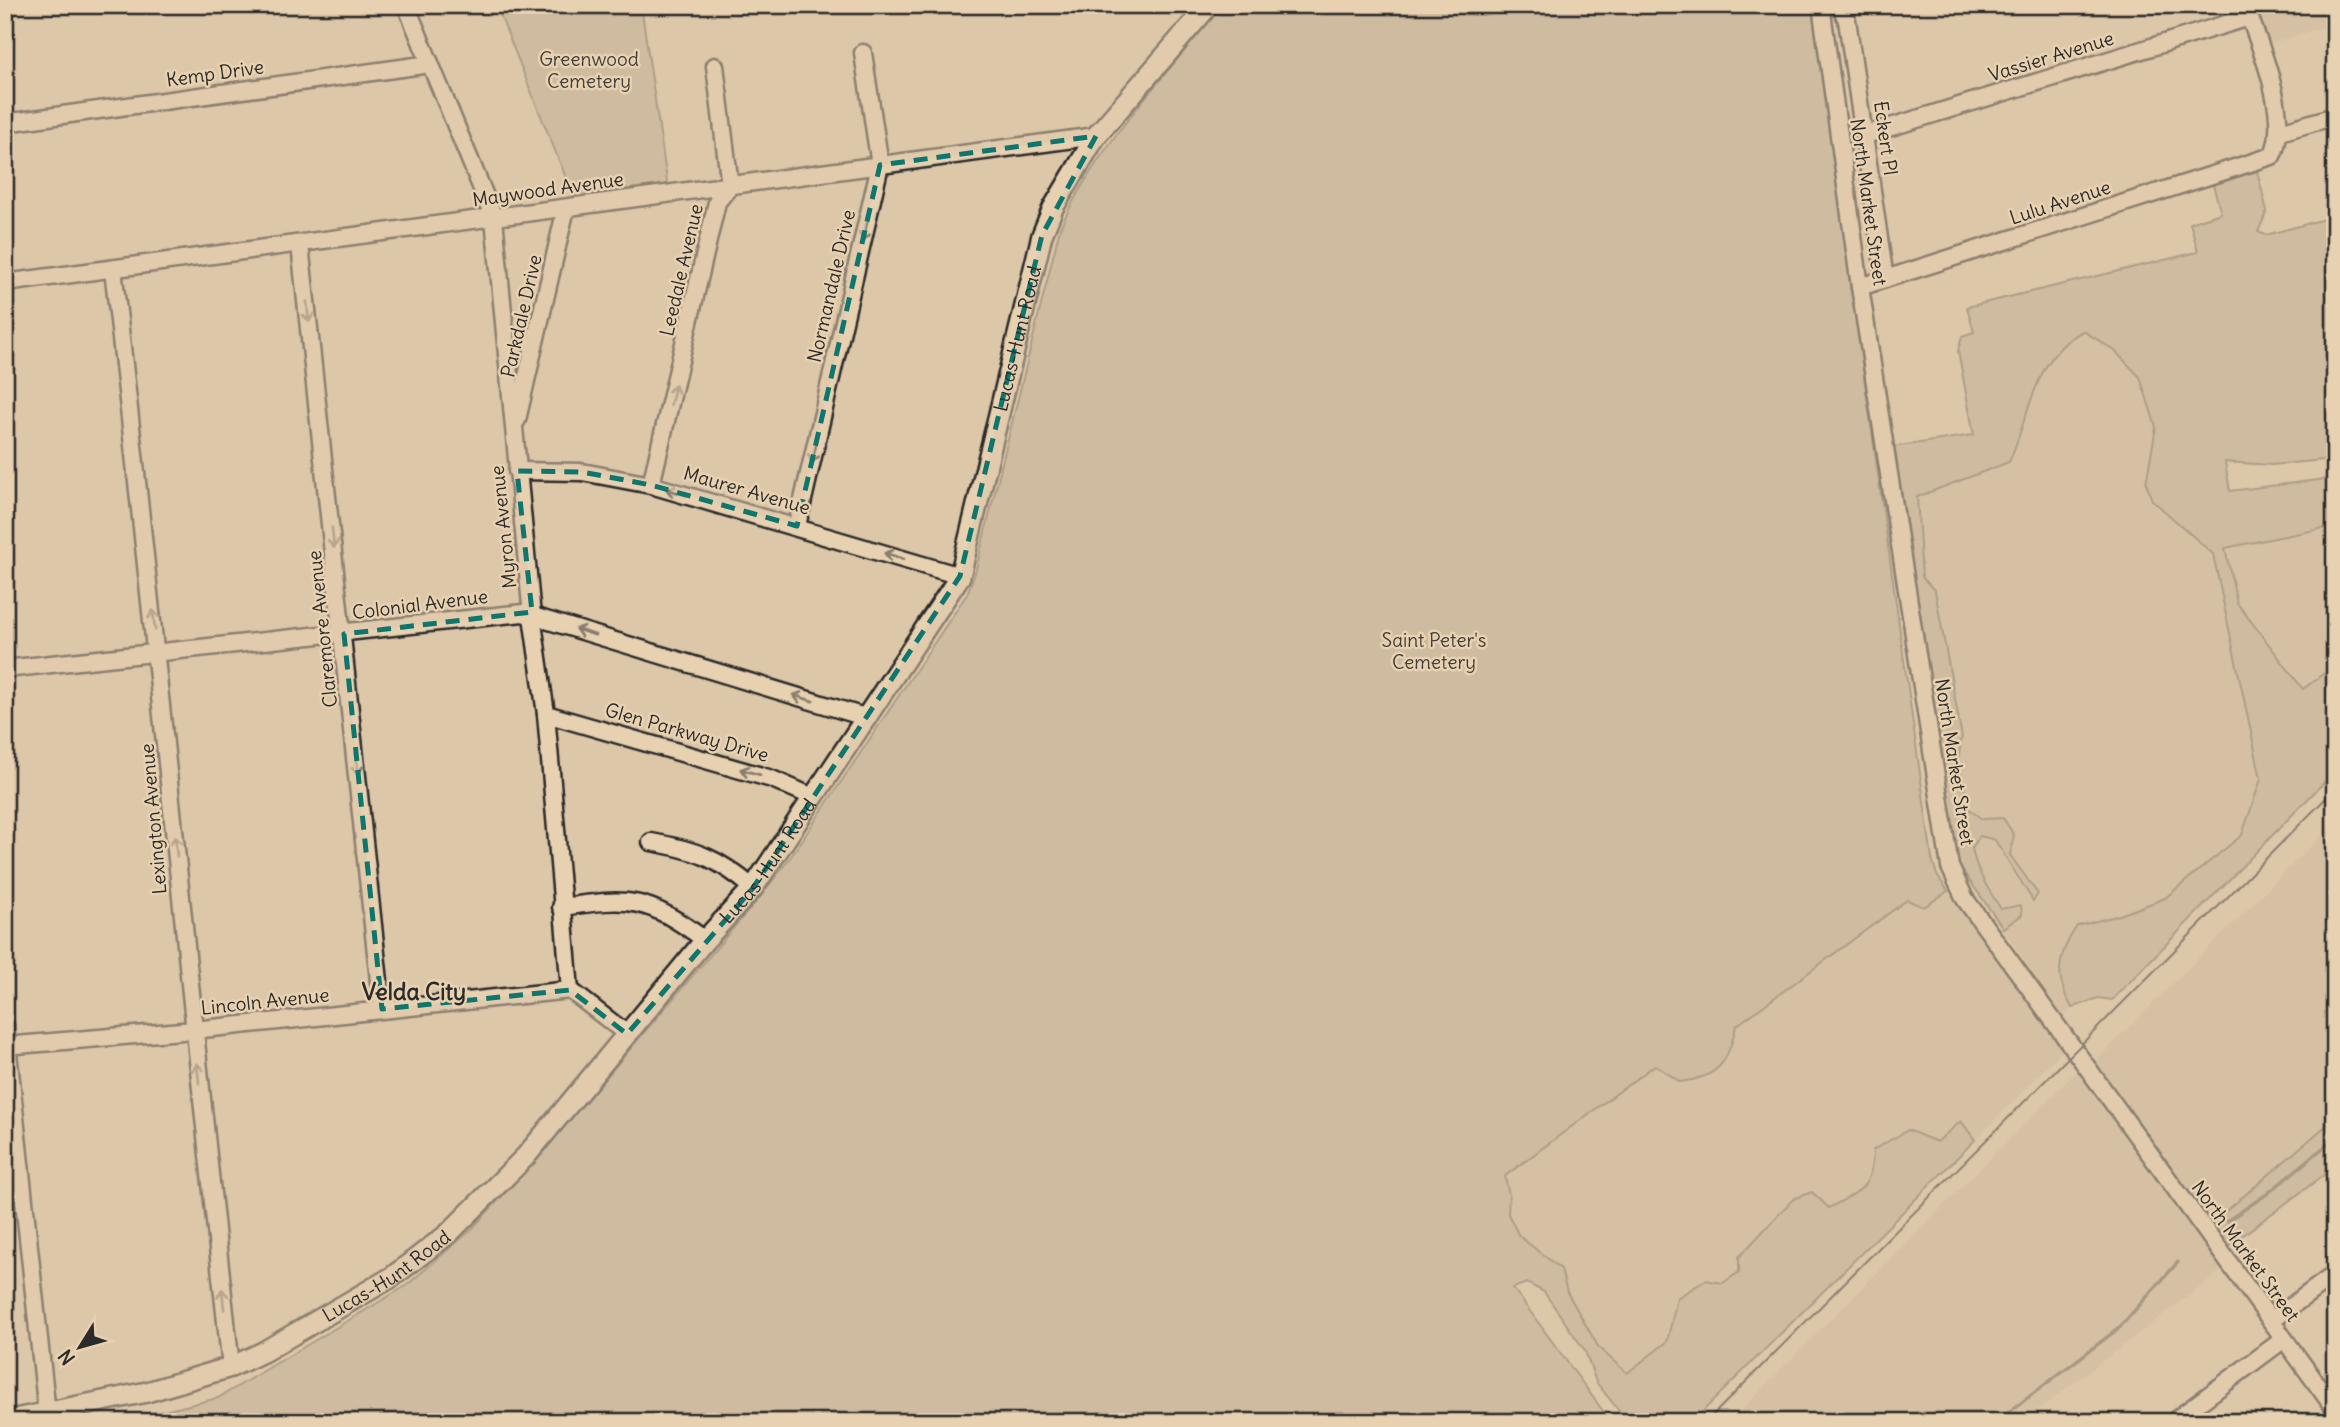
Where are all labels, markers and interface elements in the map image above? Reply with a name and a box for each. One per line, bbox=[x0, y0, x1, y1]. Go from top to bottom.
street label: Vassier Avenue bbox=[1985, 26, 2117, 86]
park label: Greenwood Cemetery bbox=[539, 47, 639, 93]
street label: Kemp Drive bbox=[165, 54, 265, 92]
street label: Eckert Pl bbox=[1869, 99, 1903, 177]
street label: North Market Street bbox=[1845, 117, 1893, 287]
street label: Maywood Avenue bbox=[471, 167, 625, 211]
street label: Lulu Avenue bbox=[2006, 174, 2114, 230]
street label: Leedale Avenue bbox=[654, 202, 708, 338]
street label: Normandale Drive bbox=[802, 207, 860, 365]
one-way arrow bbox=[857, 219, 871, 242]
street label: Parkdale Drive bbox=[495, 252, 547, 380]
street label: Lucas-Hunt Road bbox=[988, 263, 1046, 414]
one-way arrow bbox=[301, 301, 314, 323]
one-way arrow bbox=[667, 384, 680, 407]
one-way arrow bbox=[807, 441, 820, 464]
street label: Maurer Avenue bbox=[681, 460, 813, 520]
street label: Myron Avenue bbox=[485, 464, 521, 590]
one-way arrow bbox=[665, 485, 688, 498]
one-way arrow bbox=[327, 527, 340, 549]
one-way arrow bbox=[884, 548, 906, 561]
street label: Claremore Avenue bbox=[302, 549, 342, 709]
street label: Colonial Avenue bbox=[351, 584, 489, 624]
one-way arrow bbox=[147, 609, 160, 632]
one-way arrow bbox=[574, 624, 596, 637]
park label: Saint Peter's Cemetery bbox=[1382, 628, 1486, 674]
street label: North Market Street bbox=[1930, 677, 1980, 847]
one-way arrow bbox=[792, 690, 814, 703]
street label: Glen Parkway Drive bbox=[602, 697, 772, 767]
street label: Lexington Avenue bbox=[134, 742, 172, 896]
one-way arrow bbox=[351, 753, 364, 775]
one-way arrow bbox=[739, 765, 761, 778]
street label: Lucas-Hunt Road bbox=[714, 794, 821, 928]
one-way arrow bbox=[169, 835, 182, 858]
district label: Velda City bbox=[362, 977, 466, 1006]
street label: Lincoln Avenue bbox=[199, 982, 331, 1020]
one-way arrow bbox=[192, 1062, 205, 1084]
street label: North Market Street bbox=[2187, 1176, 2305, 1326]
street label: Lucas-Hunt Road bbox=[318, 1225, 455, 1327]
one-way arrow bbox=[217, 1288, 230, 1311]
north arrow bbox=[46, 1312, 116, 1382]
text: N bbox=[53, 1345, 80, 1370]

